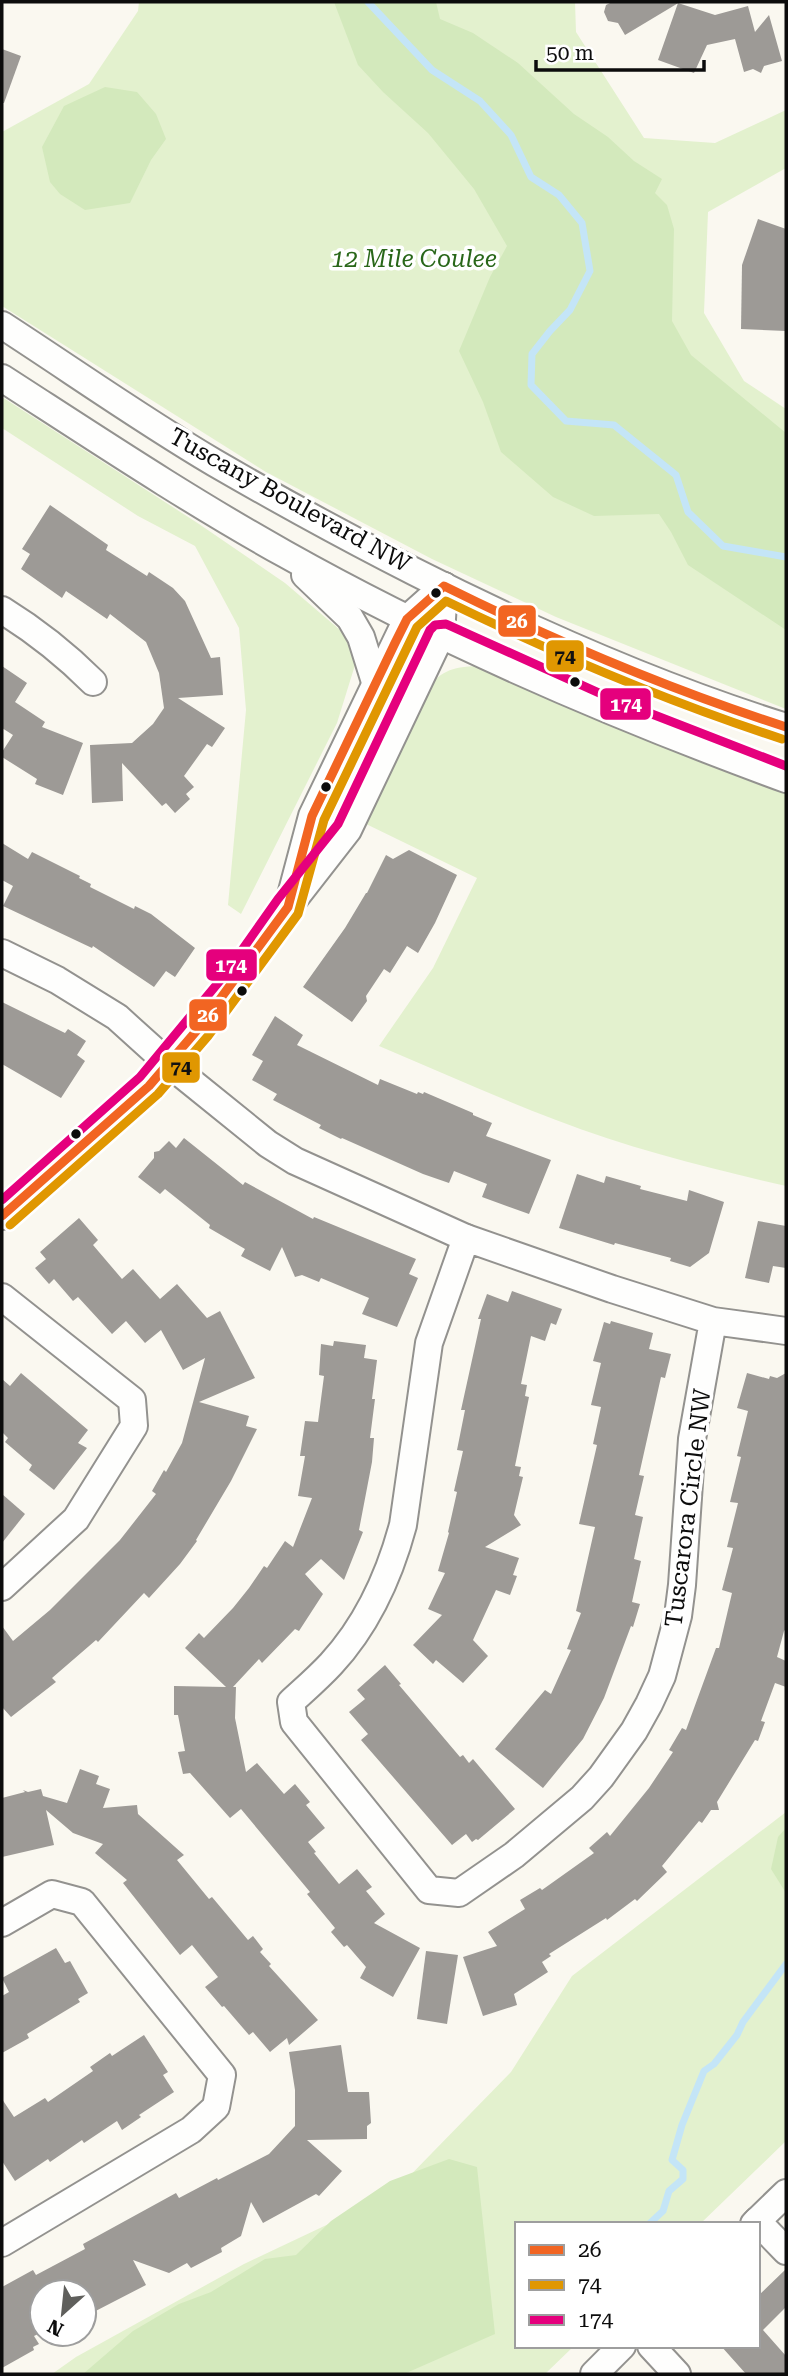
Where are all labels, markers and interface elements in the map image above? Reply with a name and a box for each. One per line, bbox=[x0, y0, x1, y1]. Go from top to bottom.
scale bar bbox=[536, 28, 704, 72]
text: 50 m bbox=[546, 41, 594, 65]
park label: 12 Mile Coulee bbox=[331, 245, 497, 273]
street label: Tuscany Boulevard NW bbox=[165, 422, 416, 578]
unlabelled marker bbox=[429, 586, 443, 600]
line badge: 26 bbox=[497, 604, 537, 638]
text: 26 bbox=[506, 610, 528, 633]
line badge: 74 bbox=[545, 639, 585, 673]
text: 74 bbox=[554, 645, 576, 668]
unlabelled marker bbox=[568, 675, 582, 689]
line badge: 174 bbox=[599, 687, 652, 721]
text: 174 bbox=[610, 693, 642, 716]
unlabelled marker bbox=[319, 780, 333, 794]
line badge: 174 bbox=[205, 948, 258, 982]
text: 174 bbox=[215, 954, 247, 977]
unlabelled marker bbox=[235, 984, 249, 998]
line badge: 26 bbox=[188, 998, 228, 1032]
text: 26 bbox=[197, 1004, 219, 1027]
line badge: 74 bbox=[161, 1051, 201, 1084]
text: 74 bbox=[170, 1056, 192, 1079]
unlabelled marker bbox=[69, 1127, 83, 1141]
street label: Tuscarora Circle NW bbox=[659, 1387, 717, 1629]
legend bbox=[515, 2222, 760, 2348]
text: 26 bbox=[578, 2238, 602, 2262]
text: 74 bbox=[578, 2273, 602, 2297]
north arrow bbox=[28, 2278, 98, 2348]
text: 174 bbox=[578, 2308, 614, 2332]
text: N bbox=[43, 2314, 67, 2341]

